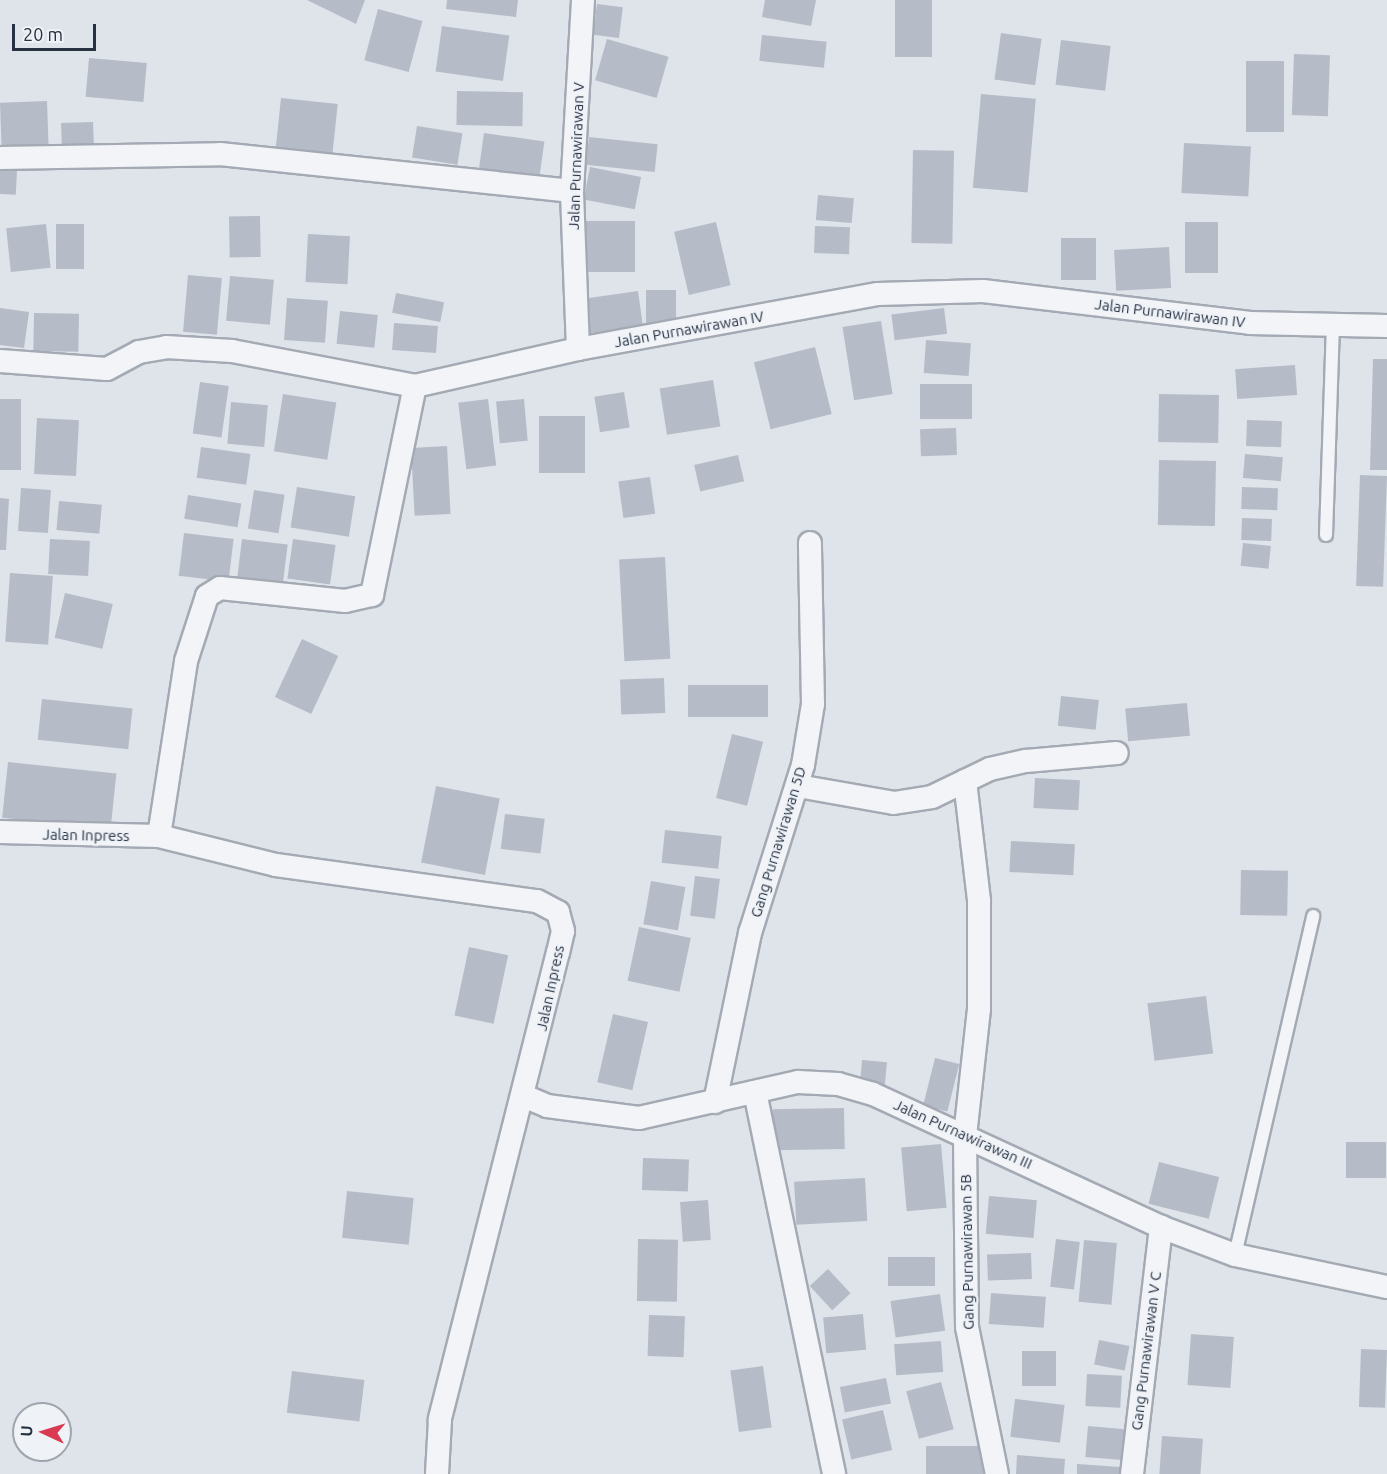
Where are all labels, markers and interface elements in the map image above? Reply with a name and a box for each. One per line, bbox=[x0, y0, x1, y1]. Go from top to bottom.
scale bar bbox=[15, 12, 99, 50]
text: 20 m bbox=[23, 24, 63, 44]
street label: Jalan Purnawirawan V bbox=[564, 82, 588, 230]
street label: Jalan Purnawirawan IV bbox=[1094, 295, 1246, 331]
street label: Jalan Purnawirawan IV bbox=[613, 307, 765, 351]
street label: Gang Purnawirawan 5D bbox=[746, 764, 810, 920]
street label: Jalan Inpress bbox=[42, 825, 130, 845]
street label: Jalan Inpress bbox=[532, 944, 568, 1032]
street label: Jalan Purnawirawan III bbox=[891, 1095, 1035, 1173]
street label: Gang Purnawirawan 5B bbox=[957, 1174, 977, 1330]
street label: Gang Purnawirawan V C bbox=[1127, 1271, 1165, 1431]
north arrow bbox=[12, 1402, 72, 1462]
text: U bbox=[17, 1425, 35, 1437]

